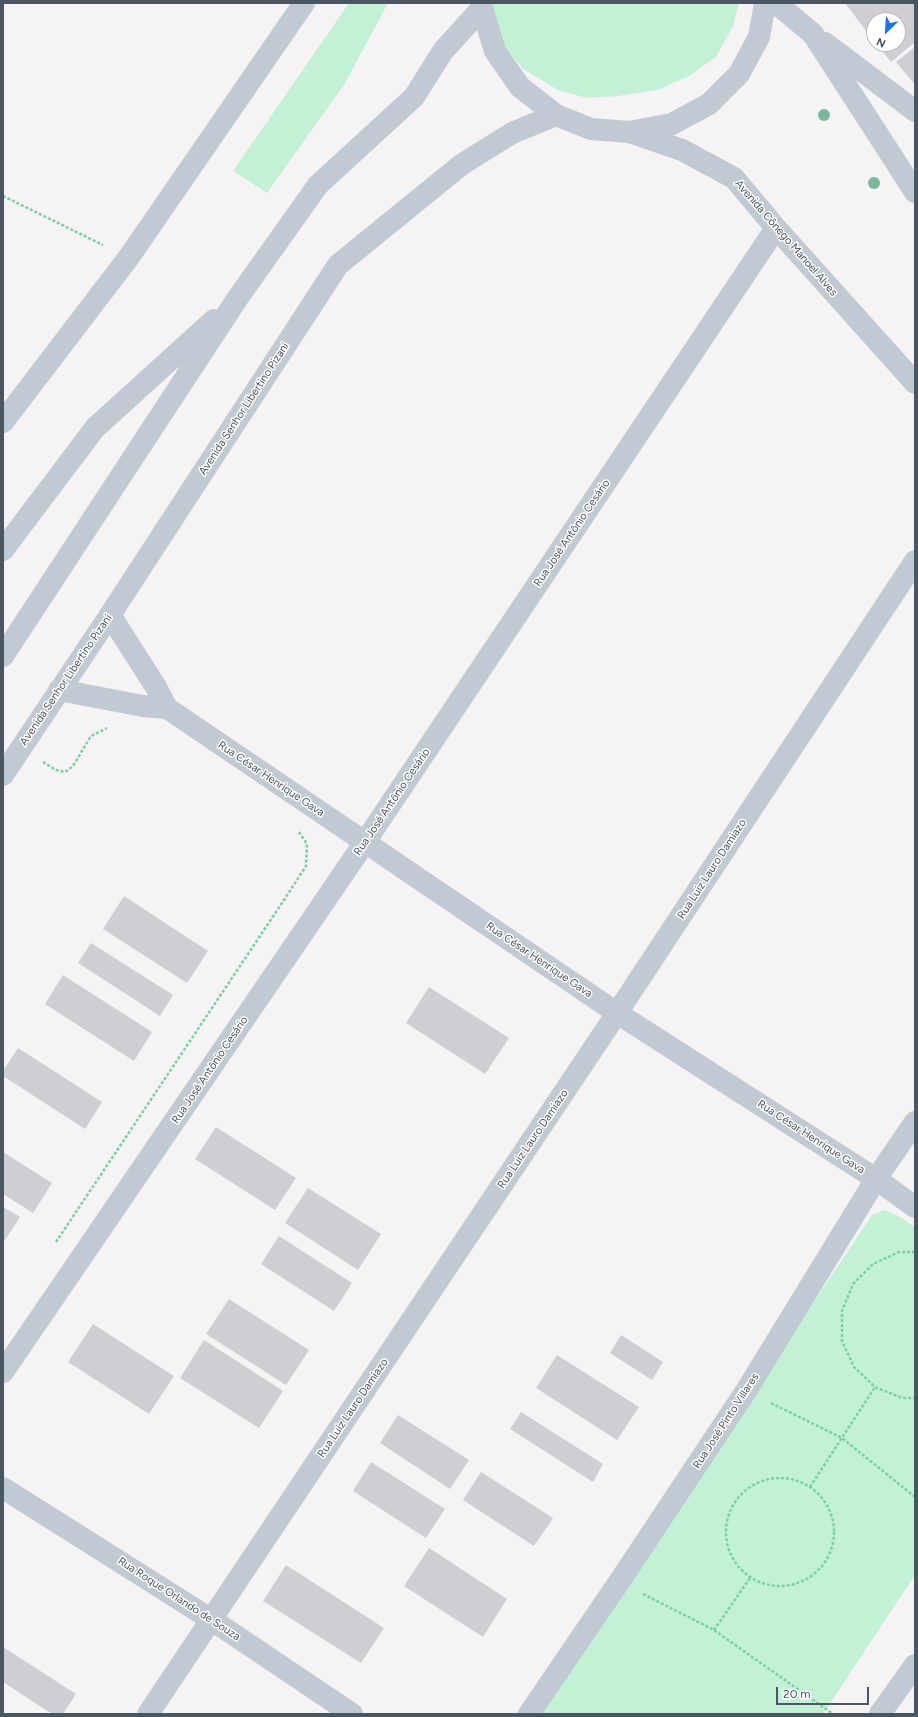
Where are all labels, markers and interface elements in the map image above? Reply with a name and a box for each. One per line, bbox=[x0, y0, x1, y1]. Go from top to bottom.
north arrow bbox=[866, 12, 906, 52]
text: N bbox=[875, 35, 888, 50]
street label: Avenida Cônego Manoel Alves bbox=[732, 177, 840, 299]
street label: Avenida Senhor Libertino Pizani bbox=[196, 340, 292, 478]
street label: Rua José Antônio Cesário bbox=[531, 477, 613, 589]
street label: Avenida Senhor Libertino Pizani bbox=[17, 612, 115, 748]
street label: Rua César Henrique Gava bbox=[215, 738, 327, 820]
street label: Rua José Antônio Cesário bbox=[351, 746, 433, 858]
street label: Rua Luiz Lauro Damiazo bbox=[675, 816, 749, 922]
street label: Rua César Henrique Gava bbox=[483, 919, 595, 1001]
street label: Rua José Antônio Cesário bbox=[169, 1014, 251, 1126]
street label: Rua Luiz Lauro Damiazo bbox=[495, 1087, 571, 1191]
street label: Rua César Henrique Gava bbox=[755, 1097, 867, 1177]
street label: Rua Luiz Lauro Damiazo bbox=[315, 1356, 391, 1460]
street label: Rua José Pinto Villares bbox=[690, 1371, 762, 1471]
street label: Rua Roque Orlando de Souza bbox=[115, 1554, 243, 1644]
scale bar bbox=[778, 1679, 871, 1705]
text: 20 m bbox=[783, 1687, 811, 1701]

